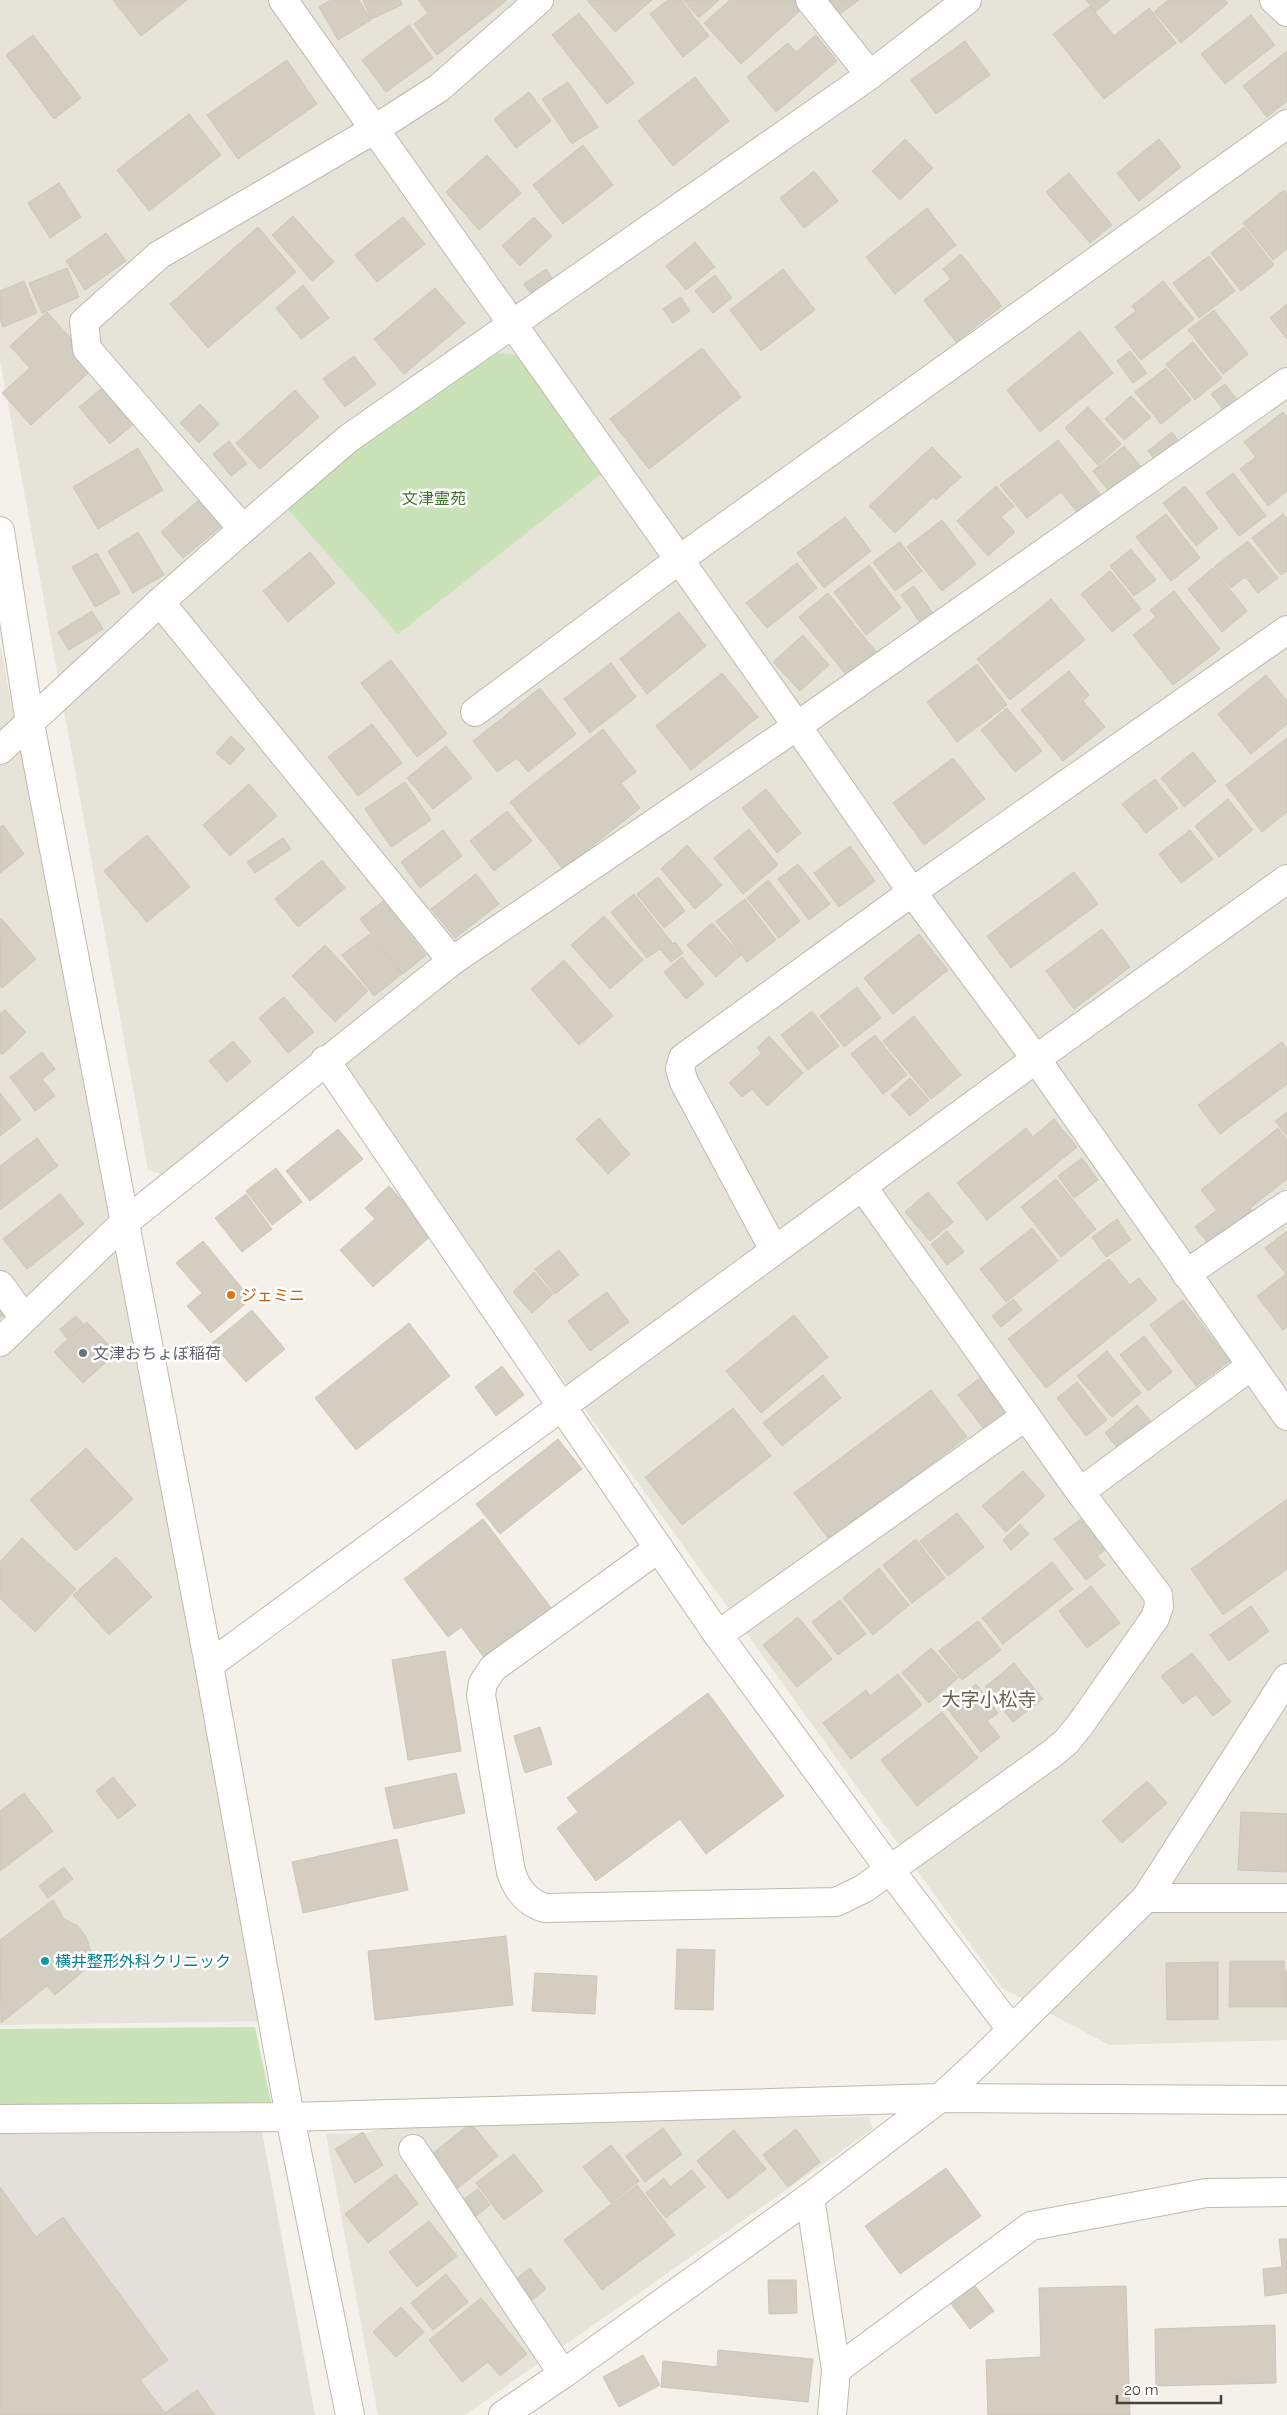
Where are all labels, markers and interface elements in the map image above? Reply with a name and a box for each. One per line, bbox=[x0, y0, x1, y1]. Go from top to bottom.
park label: 文津霊苑 bbox=[402, 489, 466, 508]
place label: ジェミニ bbox=[241, 1286, 305, 1305]
marker: ジェミニ bbox=[225, 1289, 237, 1301]
place label: 文津おちょぼ稲荷 bbox=[93, 1344, 221, 1363]
marker: 文津おちょぼ稲荷 bbox=[77, 1347, 89, 1359]
district label: 大字小松寺 bbox=[941, 1688, 1037, 1710]
place label: 横井整形外科クリニック bbox=[55, 1952, 231, 1971]
marker: 横井整形外科クリニック bbox=[39, 1955, 51, 1967]
scale bar bbox=[1117, 2372, 1221, 2404]
text: 20 m bbox=[1124, 2381, 1159, 2399]

